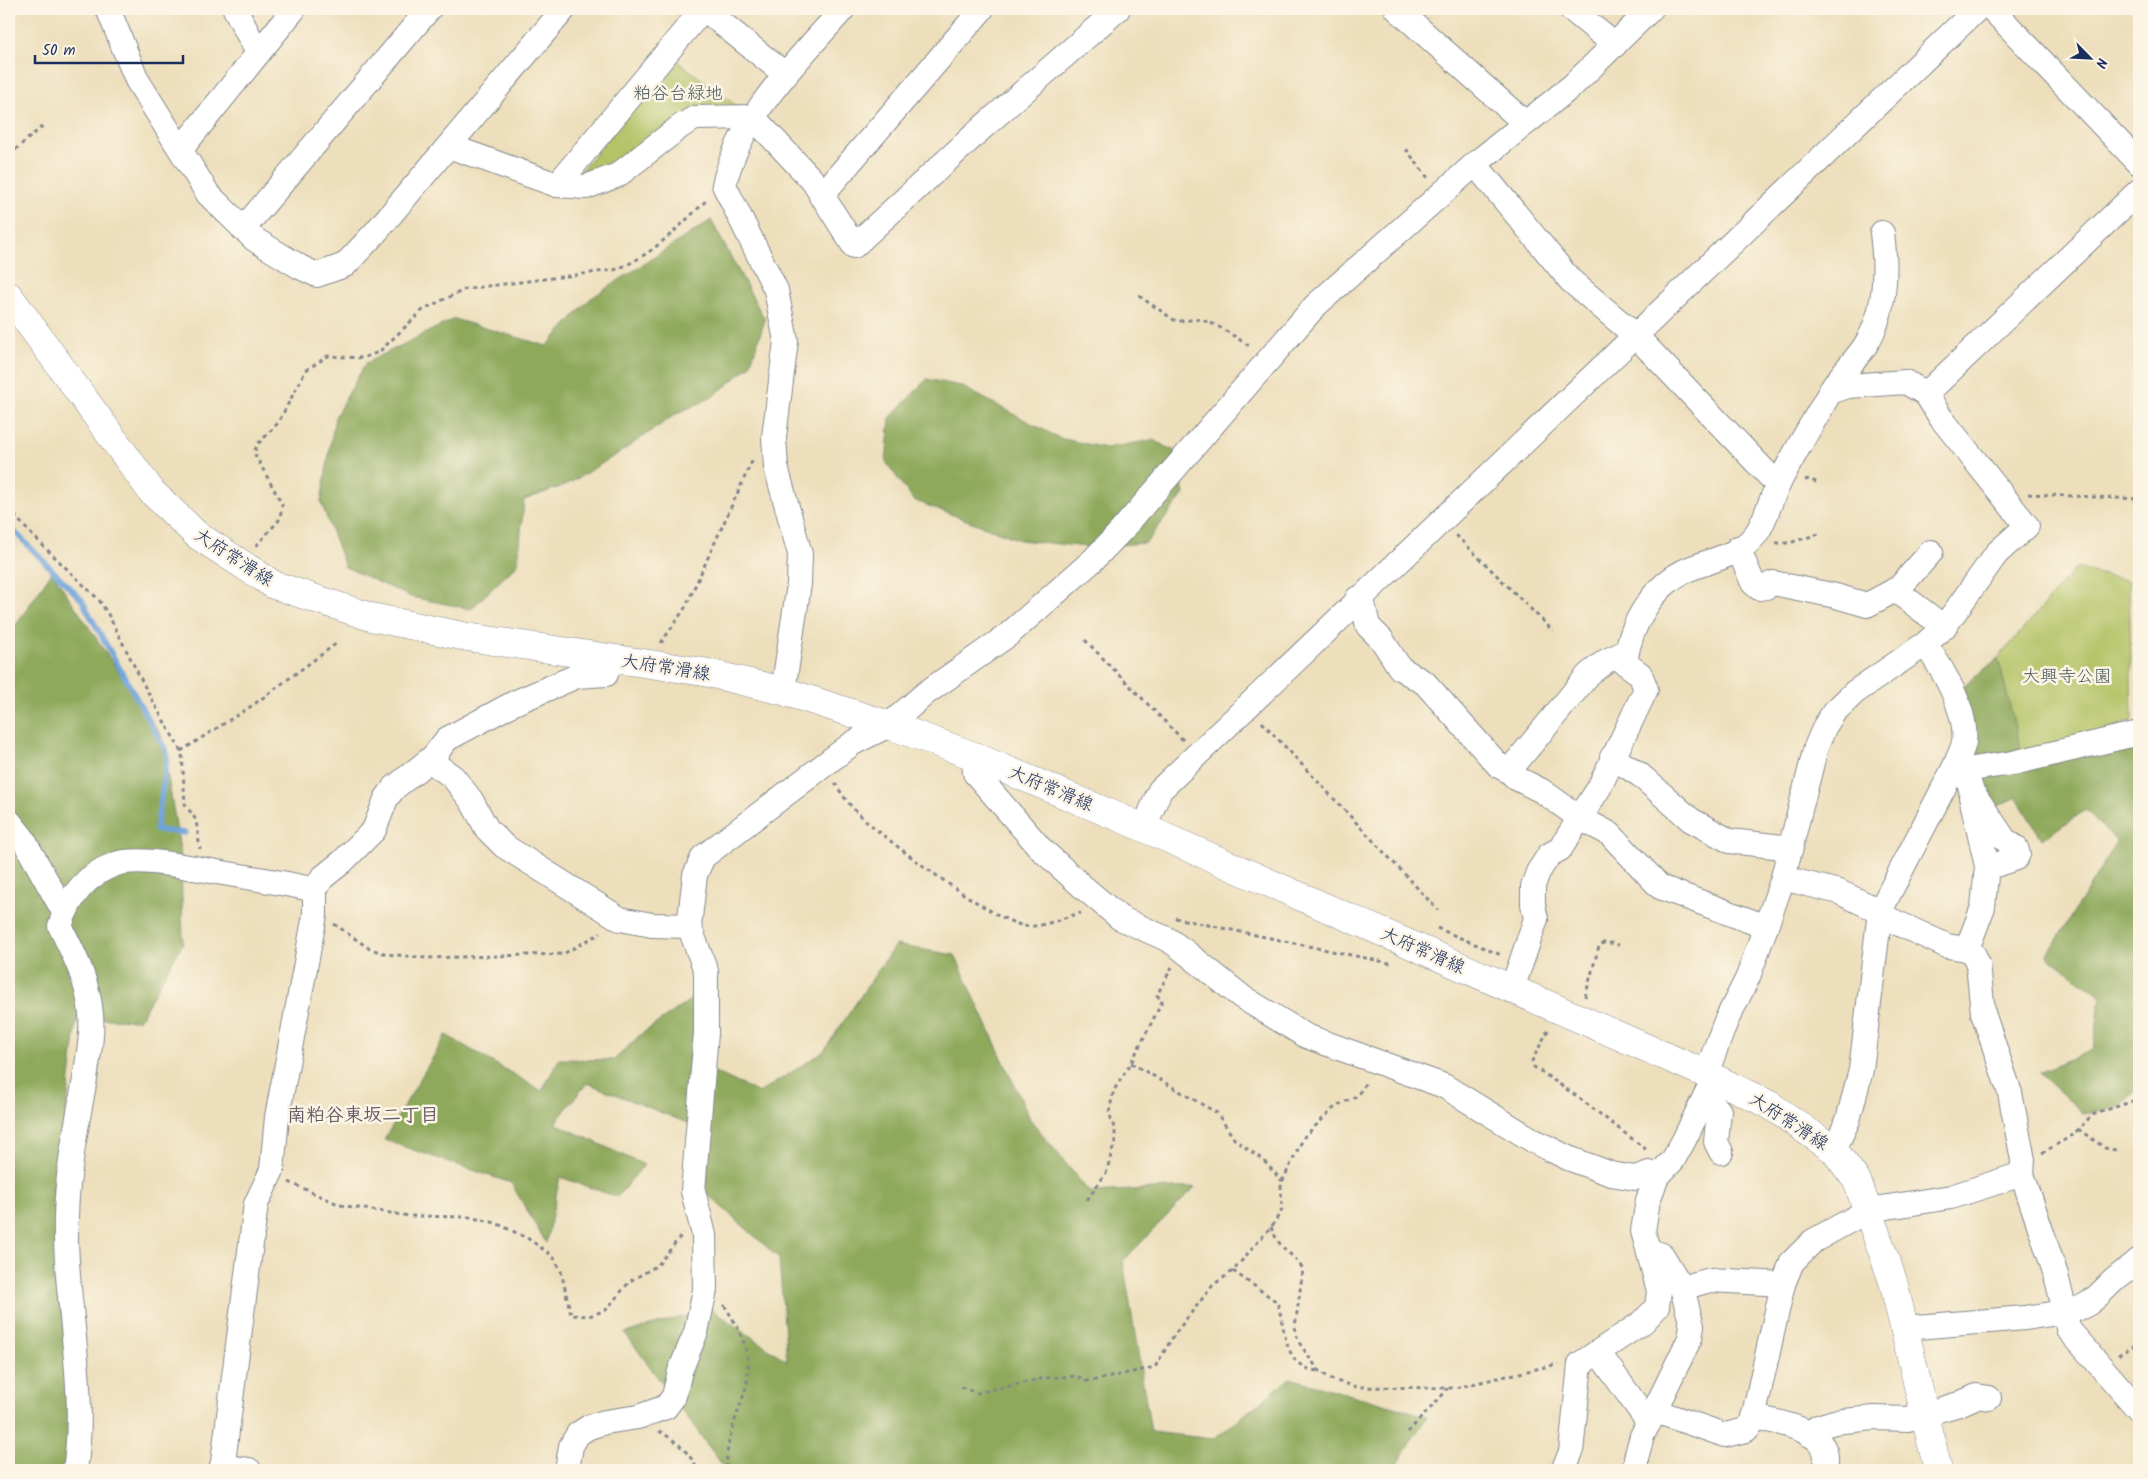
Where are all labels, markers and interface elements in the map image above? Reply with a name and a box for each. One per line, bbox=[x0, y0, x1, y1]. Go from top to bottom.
scale bar bbox=[35, 32, 182, 64]
north arrow bbox=[2066, 32, 2116, 82]
text: 50 m bbox=[42, 39, 76, 63]
text: N bbox=[2089, 54, 2113, 72]
park label: 粕谷台緑地 bbox=[633, 80, 723, 109]
street label: 大府常滑線 bbox=[188, 522, 279, 595]
street label: 大府常滑線 bbox=[619, 647, 712, 690]
park label: 大興寺公園 bbox=[2022, 663, 2112, 692]
street label: 大府常滑線 bbox=[1003, 758, 1098, 820]
street label: 大府常滑線 bbox=[1375, 920, 1469, 983]
street label: 大府常滑線 bbox=[1743, 1086, 1834, 1159]
district label: 南粕谷東坂二丁目 bbox=[287, 1101, 439, 1131]

